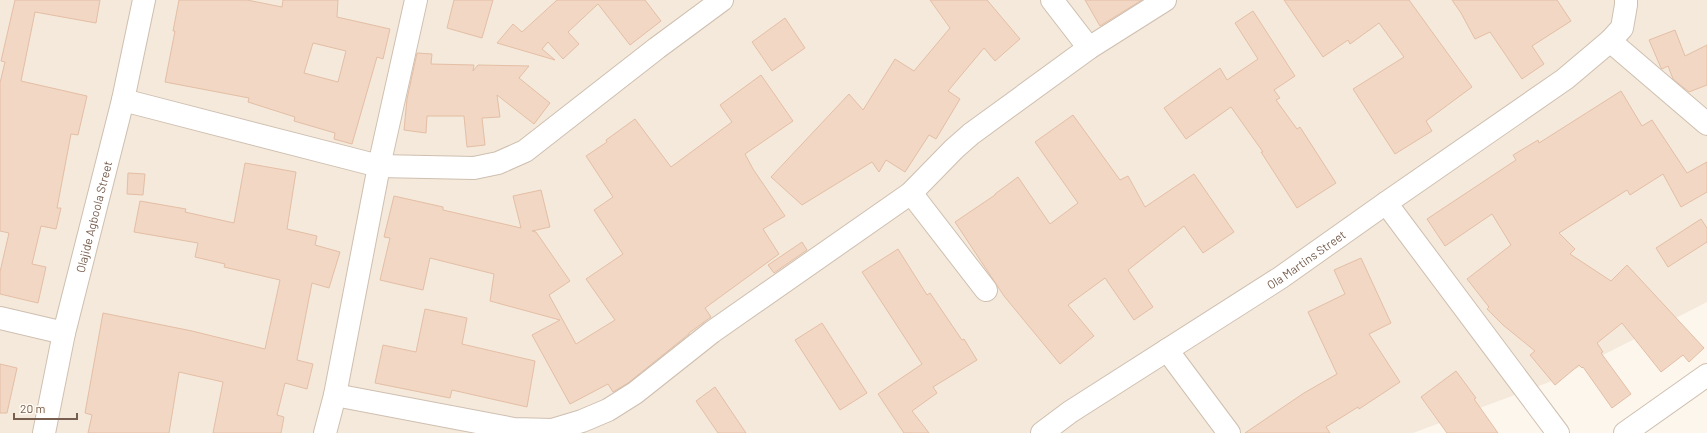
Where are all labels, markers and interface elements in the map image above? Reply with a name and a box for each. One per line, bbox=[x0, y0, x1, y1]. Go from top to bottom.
street label: Olajide Agboola Street bbox=[73, 159, 114, 274]
street label: Ola Martins Street bbox=[1264, 227, 1348, 292]
scale bar bbox=[14, 395, 77, 421]
text: 20 m bbox=[20, 401, 46, 415]

